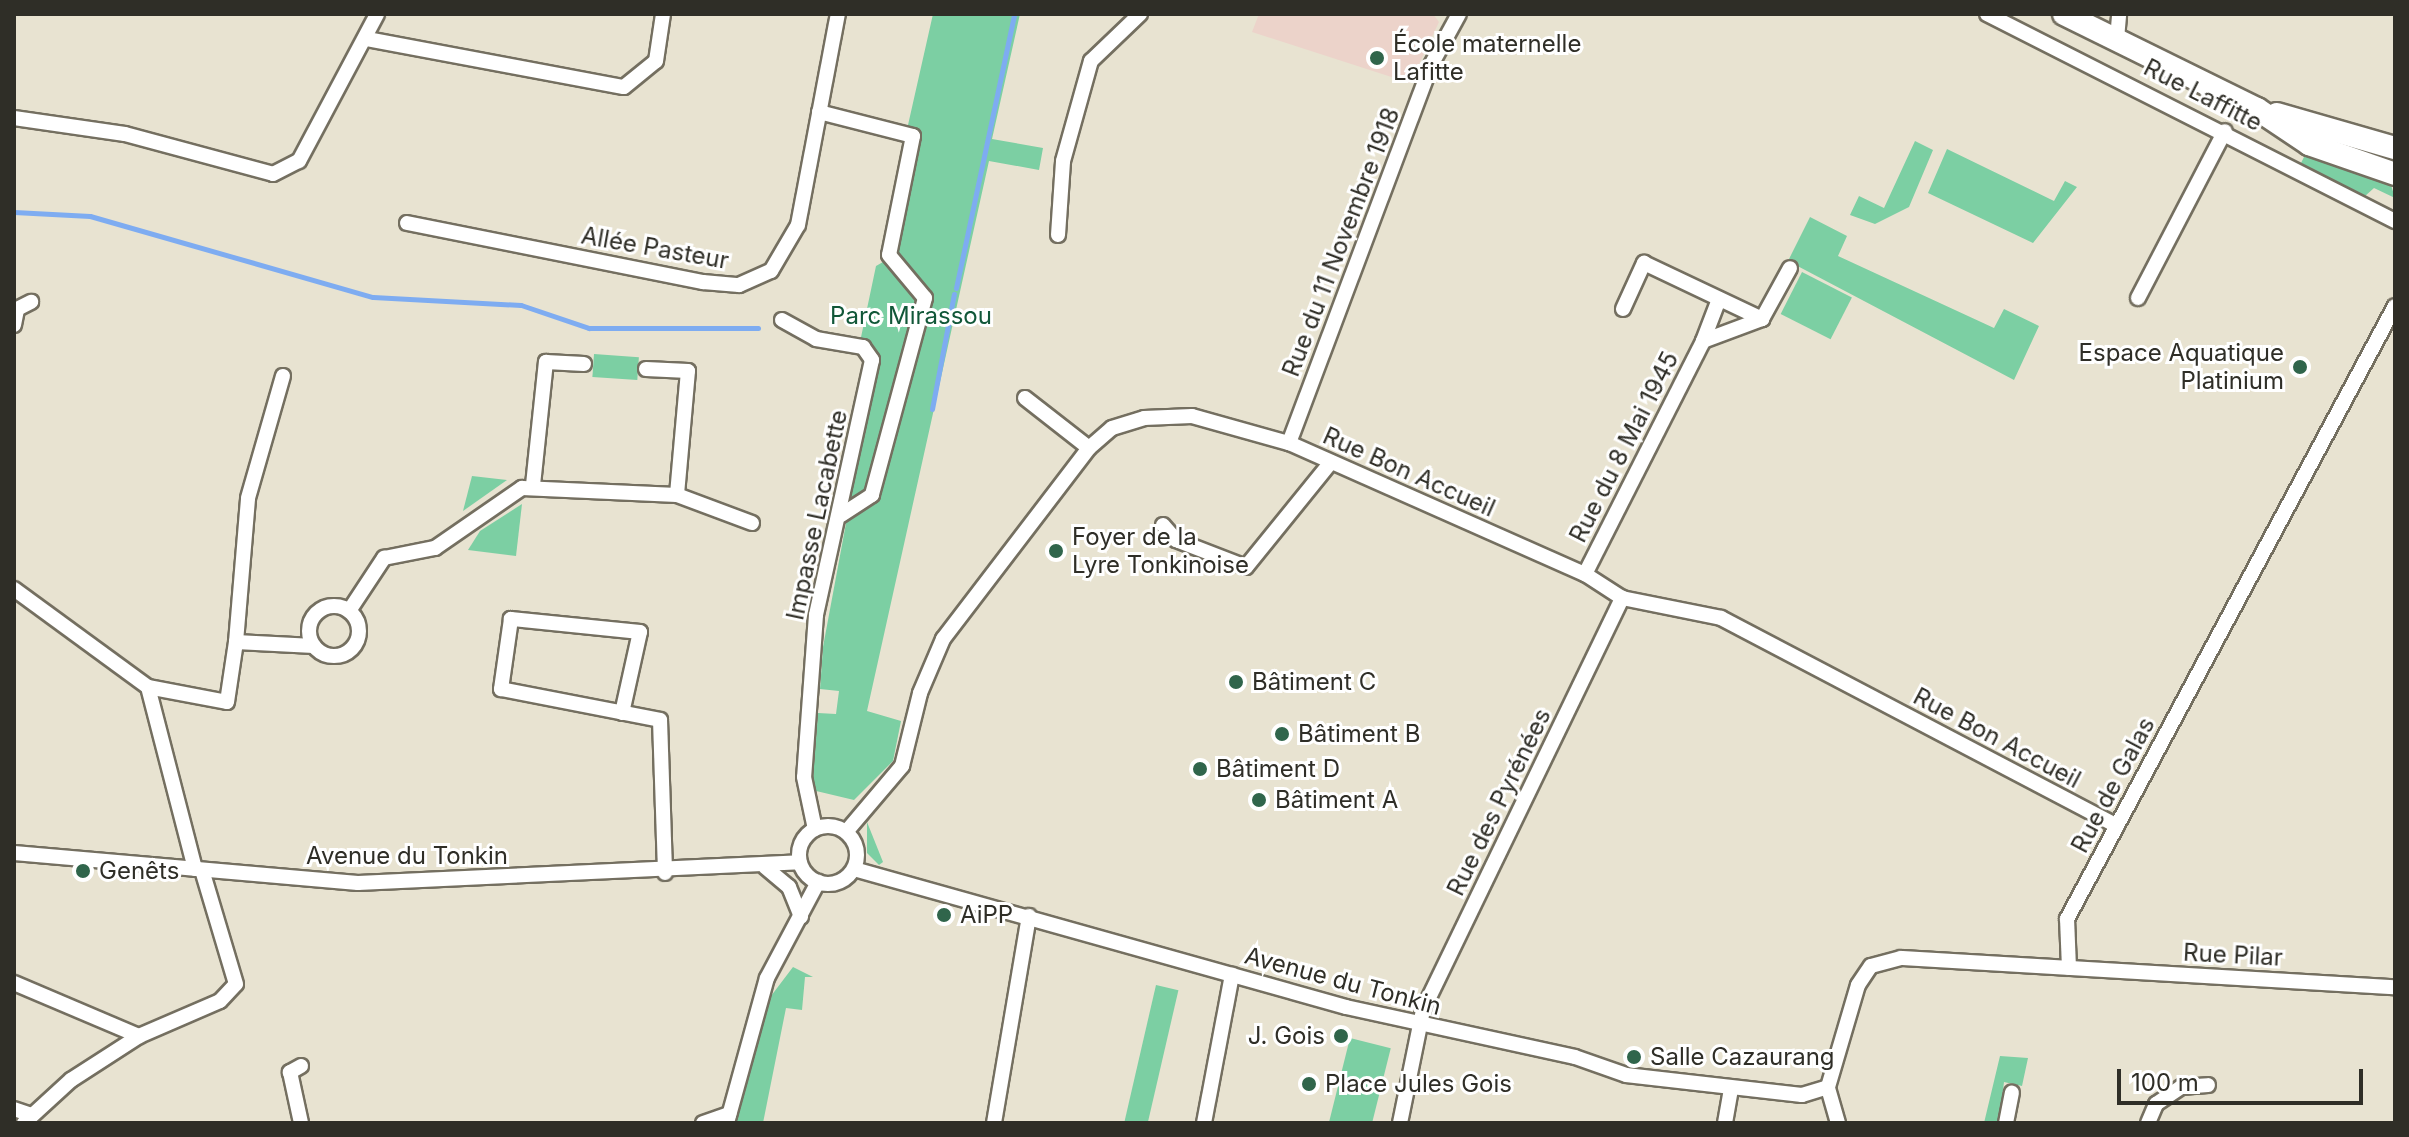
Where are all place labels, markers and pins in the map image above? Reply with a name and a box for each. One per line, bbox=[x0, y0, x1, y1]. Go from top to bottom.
place label: École maternelle Lafitte bbox=[1393, 30, 1581, 86]
marker: École maternelle Lafitte bbox=[1368, 49, 1386, 67]
place label: Espace Aquatique Platinium bbox=[2079, 339, 2284, 395]
marker: Espace Aquatique Platinium bbox=[2291, 358, 2309, 376]
place label: Foyer de la Lyre Tonkinoise bbox=[1072, 523, 1249, 579]
marker: Foyer de la Lyre Tonkinoise bbox=[1047, 542, 1065, 560]
place label: Bâtiment C bbox=[1252, 668, 1376, 696]
marker: Bâtiment C bbox=[1227, 673, 1245, 691]
place label: Bâtiment B bbox=[1298, 720, 1420, 748]
marker: Bâtiment B bbox=[1273, 725, 1291, 743]
place label: Bâtiment D bbox=[1216, 755, 1340, 783]
marker: Bâtiment D bbox=[1191, 760, 1209, 778]
place label: Bâtiment A bbox=[1275, 786, 1398, 814]
marker: Bâtiment A bbox=[1250, 791, 1268, 809]
place label: Genêts bbox=[99, 857, 179, 885]
marker: Genêts bbox=[74, 862, 92, 880]
place label: AiPP bbox=[960, 901, 1013, 929]
marker: AiPP bbox=[935, 906, 953, 924]
place label: J. Gois bbox=[1248, 1022, 1325, 1050]
marker: J. Gois bbox=[1332, 1027, 1350, 1045]
place label: Salle Cazaurang bbox=[1650, 1043, 1835, 1071]
marker: Salle Cazaurang bbox=[1625, 1048, 1643, 1066]
place label: Place Jules Gois bbox=[1325, 1070, 1512, 1098]
marker: Place Jules Gois bbox=[1300, 1075, 1318, 1093]

